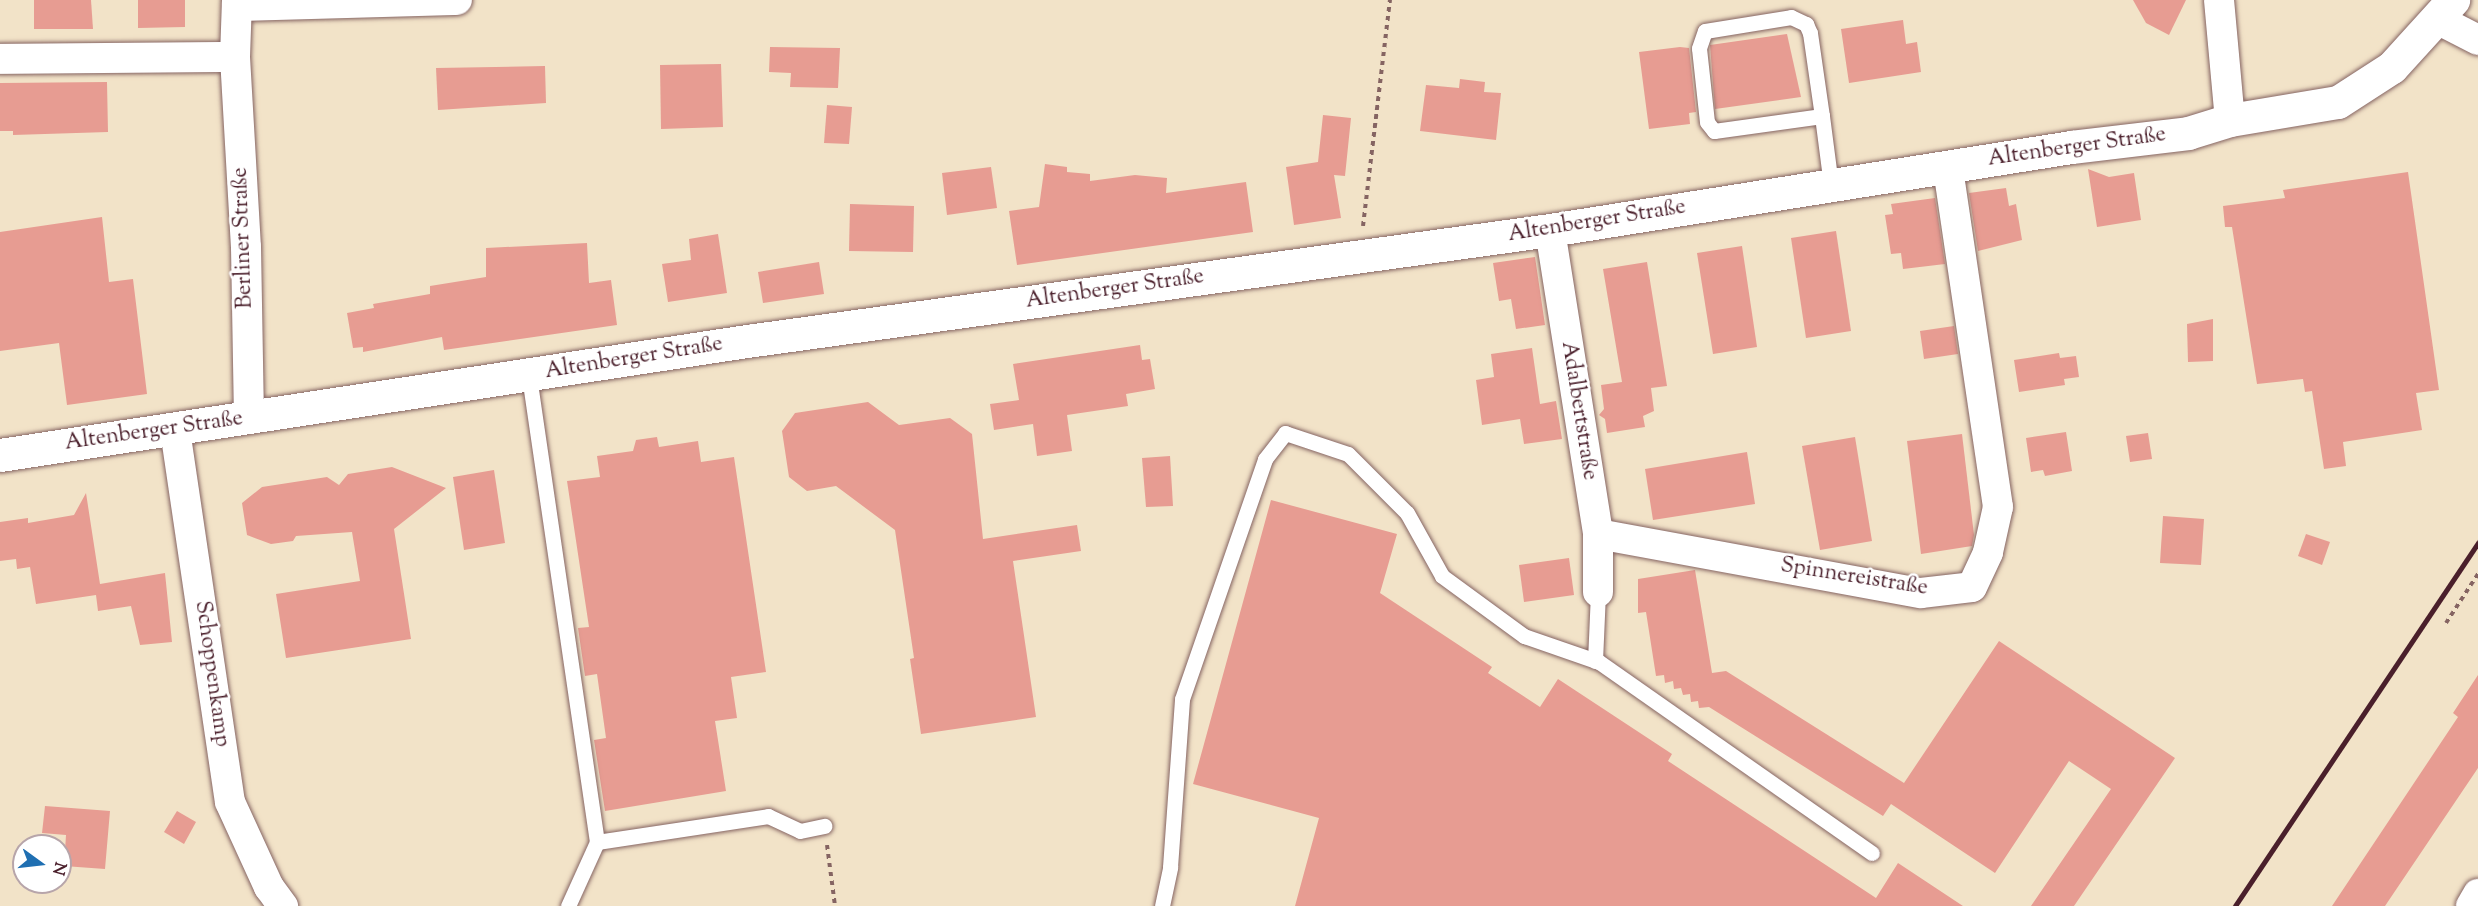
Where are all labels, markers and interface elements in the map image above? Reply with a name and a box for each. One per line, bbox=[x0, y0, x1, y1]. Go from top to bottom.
street label: Altenberger Straße bbox=[1986, 122, 2168, 174]
street label: Berliner Straße bbox=[228, 167, 260, 309]
street label: Altenberger Straße bbox=[1506, 195, 1688, 249]
street label: Altenberger Straße bbox=[1024, 264, 1206, 316]
street label: Altenberger Straße bbox=[543, 332, 725, 386]
street label: Adalbertstraße bbox=[1554, 340, 1602, 482]
street label: Altenberger Straße bbox=[63, 406, 245, 458]
street label: Spinnereistraße bbox=[1778, 553, 1930, 603]
street label: Schoppenkamp bbox=[188, 599, 234, 749]
north arrow bbox=[12, 834, 72, 894]
text: N bbox=[45, 859, 71, 877]

